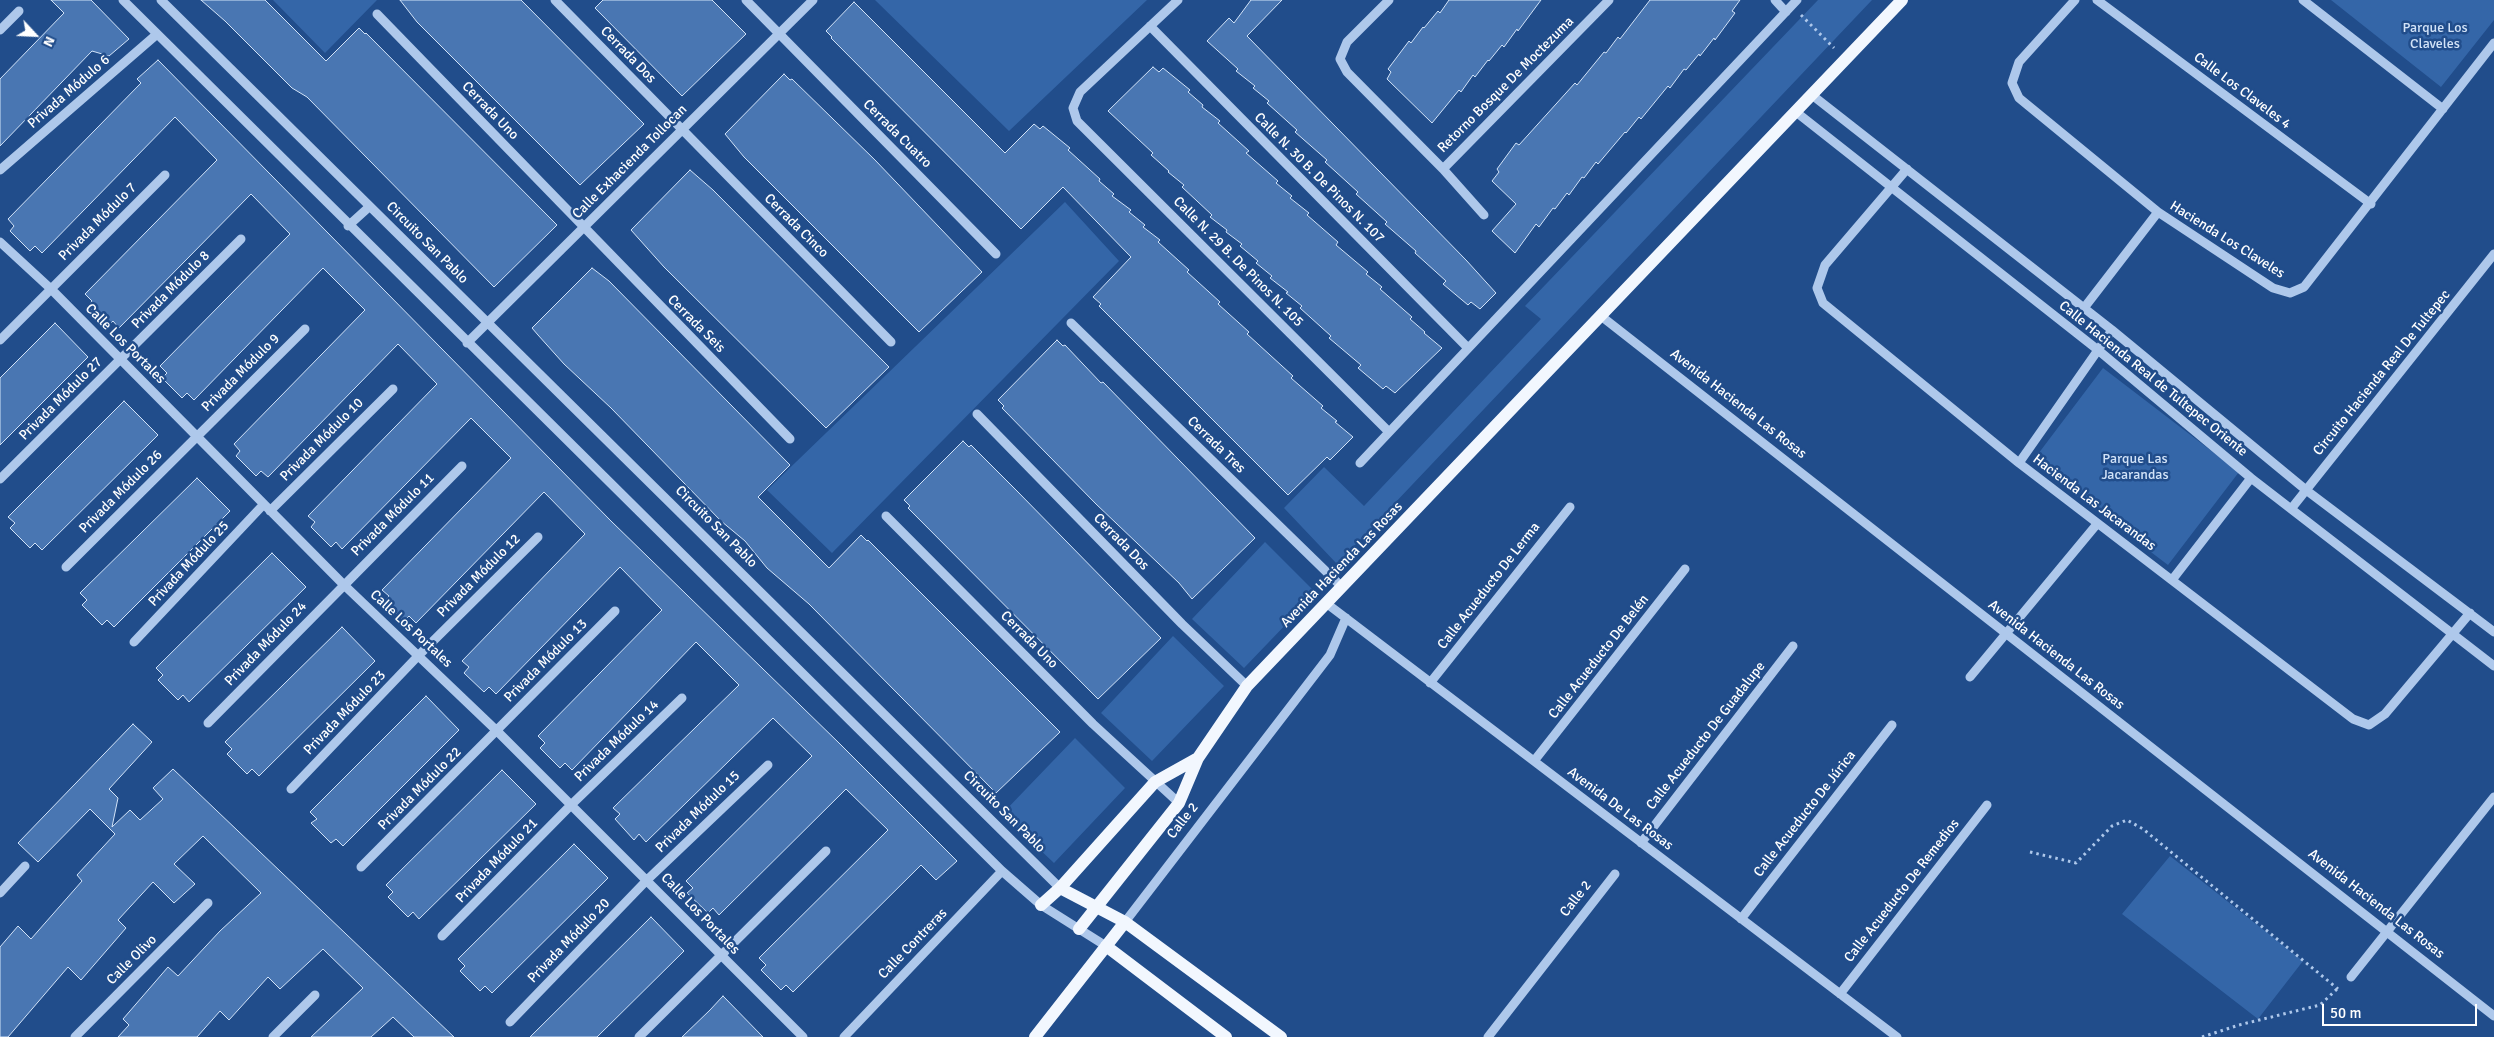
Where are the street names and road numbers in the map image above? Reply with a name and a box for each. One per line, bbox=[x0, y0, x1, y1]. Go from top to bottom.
street label: Retorno Bosque De Moctezuma bbox=[1434, 13, 1578, 157]
street label: Cerrada Dos bbox=[597, 23, 659, 87]
street label: Calle Los Claveles 4 bbox=[2190, 49, 2294, 133]
street label: Privada Módulo 6 bbox=[25, 52, 113, 132]
street label: Cerrada Uno bbox=[458, 78, 522, 144]
street label: Cerrada Cuatro bbox=[859, 96, 935, 172]
street label: Calle Exhacienda Tollocan bbox=[569, 101, 691, 223]
street label: Calle N. 30 B. De Pinos N. 107 bbox=[1250, 109, 1388, 247]
street label: Privada Módulo 7 bbox=[56, 180, 140, 264]
street label: Cerrada Cinco bbox=[760, 190, 832, 262]
street label: Calle N. 29 B. De Pinos N. 105 bbox=[1169, 193, 1307, 331]
street label: Circuito San Pablo bbox=[382, 198, 472, 288]
street label: Hacienda Los Claveles bbox=[2166, 198, 2288, 282]
street label: Privada Módulo 8 bbox=[129, 248, 213, 332]
street label: Circuito Hacienda Real De Tultepec bbox=[2310, 287, 2454, 459]
street label: Cerrada Seis bbox=[664, 292, 728, 356]
street label: Calle Hacienda Real de Tultepec Oriente bbox=[2055, 298, 2251, 460]
street label: Calle Los Portales bbox=[81, 300, 169, 388]
street label: Privada Módulo 9 bbox=[199, 331, 283, 415]
street label: Avenida Hacienda Las Rosas bbox=[1667, 346, 1809, 462]
street label: Privada Módulo 27 bbox=[16, 354, 106, 444]
street label: Privada Módulo 10 bbox=[277, 395, 367, 485]
street label: Cerrada Tres bbox=[1183, 413, 1249, 477]
street label: Privada Módulo 26 bbox=[76, 447, 166, 537]
street label: Hacienda Las Jacarandas bbox=[2029, 451, 2159, 555]
street label: Privada Módulo 11 bbox=[348, 470, 438, 560]
street label: Circuito San Pablo bbox=[671, 482, 761, 572]
street label: Avenida Hacienda Las Rosas bbox=[1278, 499, 1406, 631]
street label: Cerrada Dos bbox=[1090, 510, 1152, 574]
street label: Privada Módulo 25 bbox=[145, 518, 233, 610]
street label: Calle Acueducto De Lerma bbox=[1434, 519, 1544, 653]
street label: Privada Módulo 12 bbox=[434, 531, 524, 621]
street label: Calle Los Portales bbox=[366, 587, 456, 671]
street label: Calle Acueducto De Belén bbox=[1545, 591, 1653, 723]
street label: Avenida Hacienda Las Rosas bbox=[1985, 597, 2127, 713]
street label: Privada Módulo 24 bbox=[221, 598, 311, 690]
street label: Cerrada Uno bbox=[997, 608, 1061, 672]
street label: Privada Módulo 13 bbox=[501, 616, 591, 706]
street label: Calle Acueducto De Guadalupe bbox=[1643, 659, 1769, 813]
street label: Privada Módulo 23 bbox=[300, 667, 390, 759]
street label: Privada Módulo 14 bbox=[571, 696, 663, 786]
street label: Privada Módulo 22 bbox=[375, 744, 465, 834]
street label: Calle Acueducto De Júrica bbox=[1750, 747, 1860, 881]
street label: Avenida De Las Rosas bbox=[1564, 764, 1676, 854]
street label: Privada Módulo 15 bbox=[652, 767, 744, 857]
street label: Circuito San Pablo bbox=[959, 767, 1049, 857]
street label: Calle 2 bbox=[1164, 800, 1202, 842]
street label: Privada Módulo 21 bbox=[452, 815, 542, 907]
street label: Calle Acueducto De Remedios bbox=[1841, 816, 1963, 966]
street label: Avenida Hacienda Las Rosas bbox=[2305, 846, 2447, 962]
street label: Calle Los Portales bbox=[657, 870, 743, 958]
street label: Calle 2 bbox=[1557, 878, 1595, 920]
street label: Privada Módulo 20 bbox=[524, 895, 614, 987]
street label: Calle Contreras bbox=[875, 905, 951, 983]
street label: Calle Olivo bbox=[103, 931, 161, 989]

